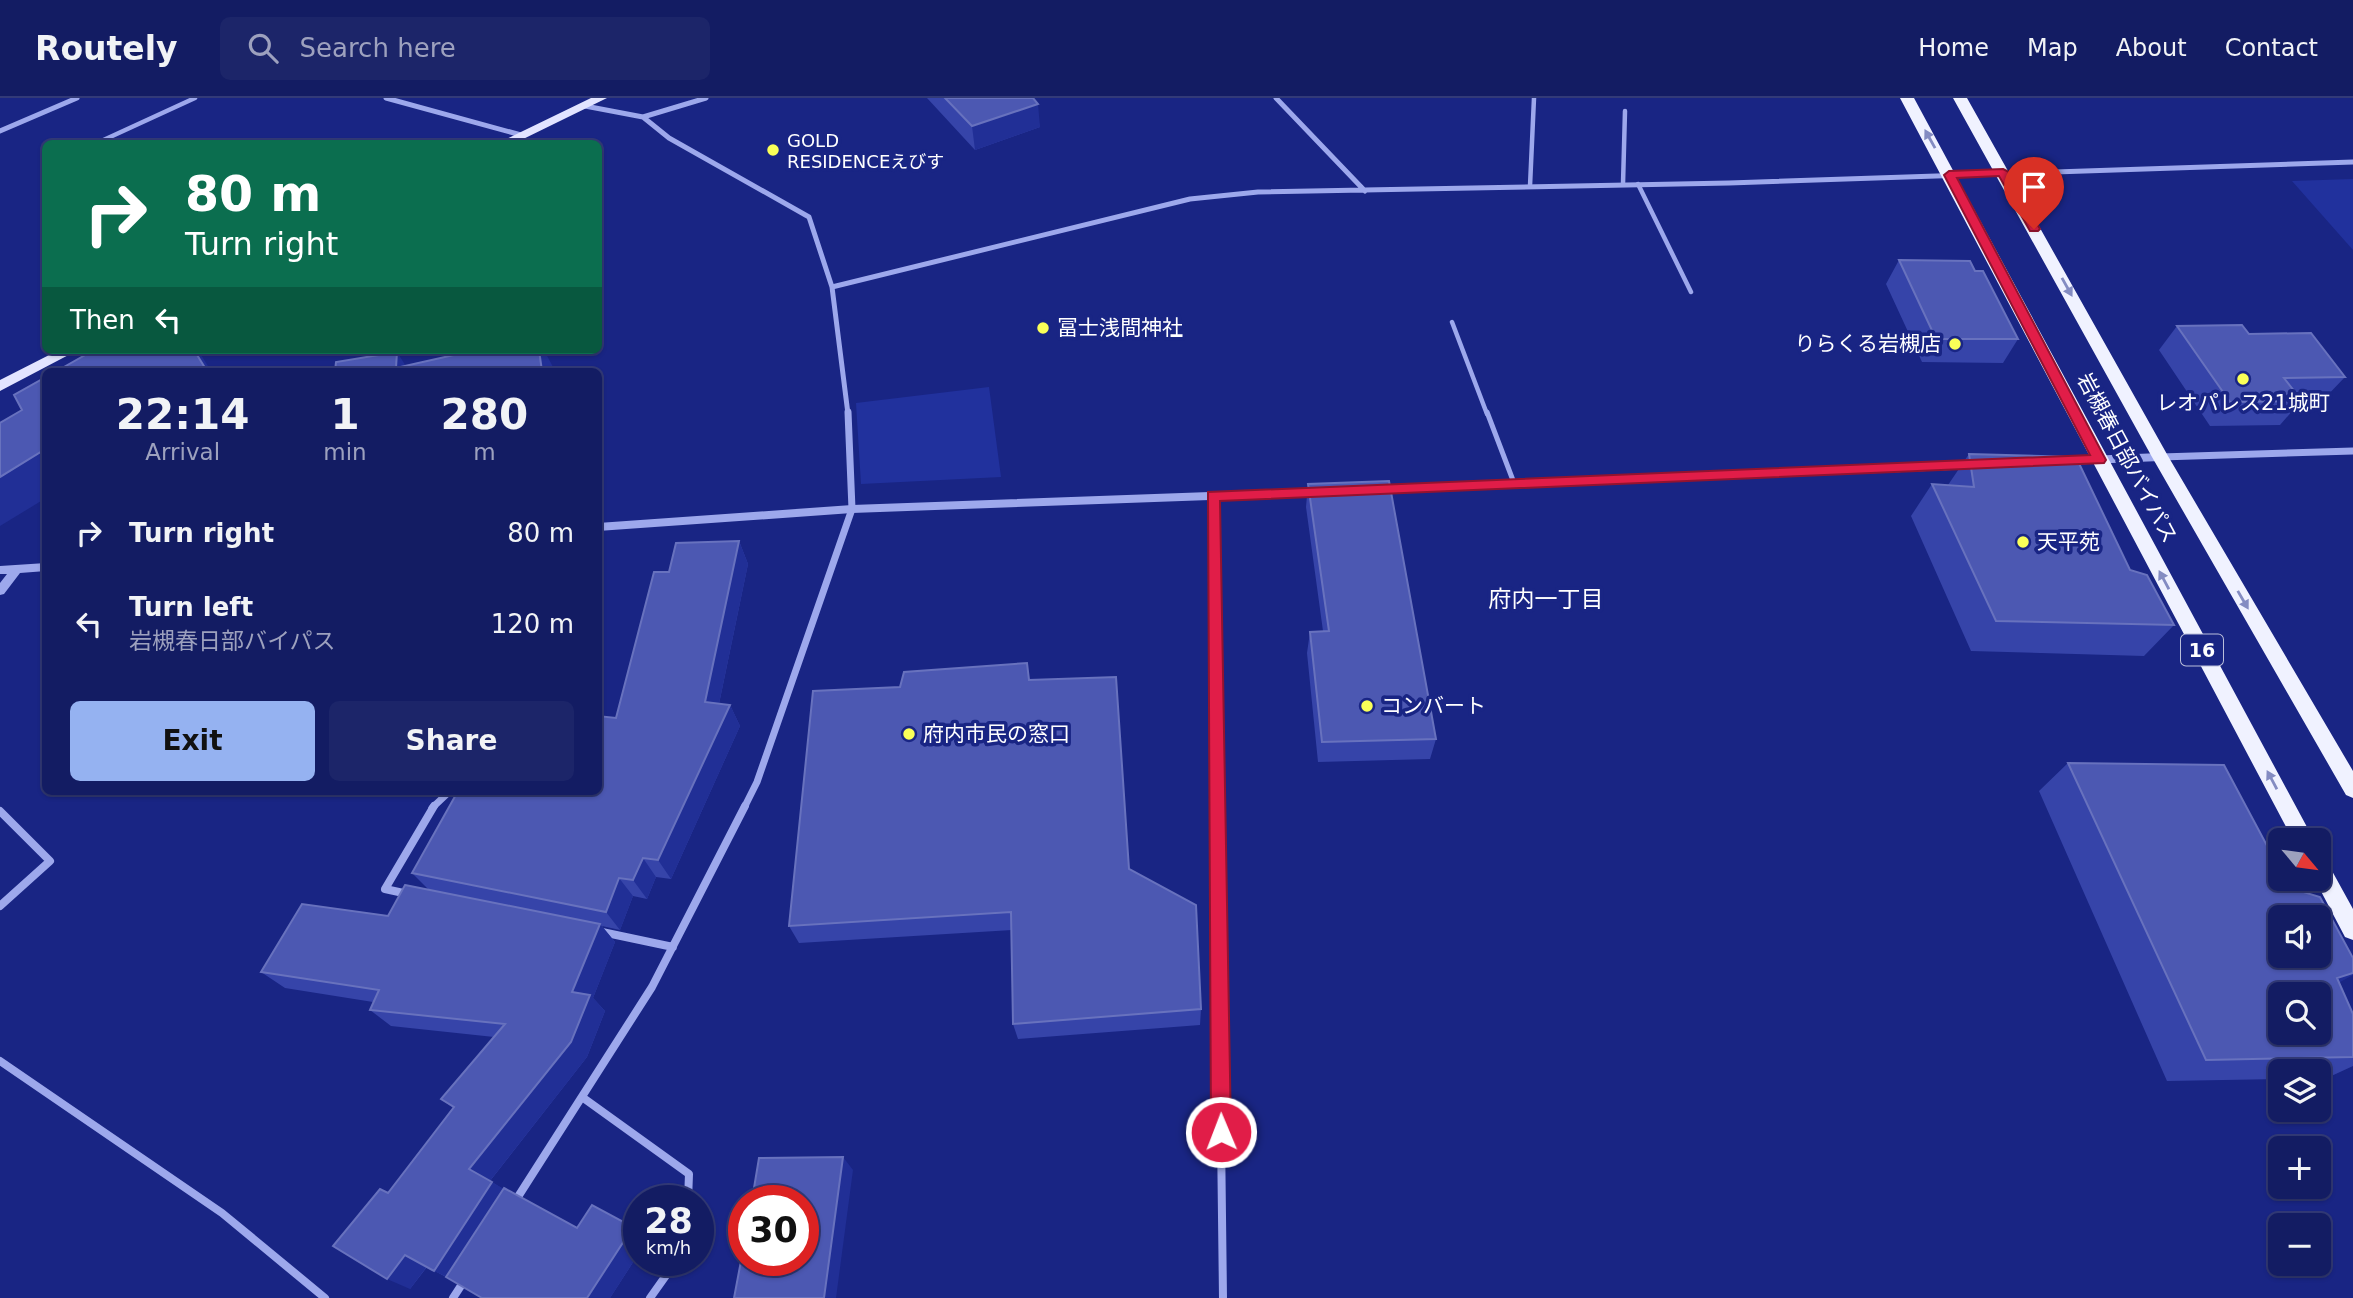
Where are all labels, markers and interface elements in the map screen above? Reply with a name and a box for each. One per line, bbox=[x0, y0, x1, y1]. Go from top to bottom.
search box bbox=[220, 17, 710, 80]
text: Routely bbox=[35, 29, 178, 68]
icon: search bbox=[244, 29, 282, 67]
text: Search here bbox=[300, 33, 456, 63]
text: Home bbox=[1918, 34, 1989, 62]
text: Map bbox=[2027, 34, 2078, 62]
text: About bbox=[2116, 34, 2187, 62]
text: Contact bbox=[2225, 34, 2318, 62]
place label: GOLD RESIDENCEえびす bbox=[787, 130, 944, 172]
one-way arrow bbox=[1924, 130, 1936, 149]
marker: GOLD RESIDENCEえびす bbox=[765, 142, 781, 158]
pin bbox=[2004, 157, 2064, 229]
text: 80 m bbox=[185, 166, 321, 223]
icon: right bbox=[70, 168, 161, 259]
icon: arrive bbox=[2015, 168, 2053, 206]
text: Turn right bbox=[185, 225, 338, 263]
one-way arrow bbox=[2060, 278, 2072, 298]
icon: left bbox=[149, 301, 187, 339]
text: Then bbox=[70, 305, 135, 335]
place label: 冨士浅間神社 bbox=[1057, 316, 1183, 340]
marker: 冨士浅間神社 bbox=[1035, 320, 1051, 336]
place label: りらくる岩槻店 bbox=[1794, 332, 1941, 356]
marker: りらくる岩槻店 bbox=[1947, 336, 1963, 352]
street label: 岩槻春日部バイパス bbox=[2072, 369, 2182, 547]
marker: レオパレス21城町 bbox=[2235, 371, 2251, 387]
text: 22:14 bbox=[116, 390, 250, 439]
text: 1 bbox=[330, 390, 360, 439]
text: 280 bbox=[441, 390, 528, 439]
place label: レオパレス21城町 bbox=[2156, 391, 2330, 415]
text: Arrival bbox=[145, 439, 220, 465]
text: min bbox=[323, 439, 367, 465]
text: m bbox=[473, 439, 496, 465]
icon: right bbox=[70, 514, 108, 552]
text: Turn right bbox=[129, 518, 274, 548]
text: 80 m bbox=[507, 518, 574, 548]
place label: 天平苑 bbox=[2037, 530, 2100, 554]
marker: 天平苑 bbox=[2015, 534, 2031, 550]
one-way arrow bbox=[2158, 570, 2170, 589]
district label: 府内一丁目 bbox=[1489, 586, 1604, 612]
one-way arrow bbox=[2237, 591, 2249, 610]
text: Turn left bbox=[129, 592, 253, 622]
icon: left bbox=[70, 605, 108, 643]
text: 120 m bbox=[491, 609, 574, 639]
text: 岩槻春日部バイパス bbox=[129, 628, 336, 654]
road number: 16 bbox=[2181, 635, 2223, 666]
place label: コンバート bbox=[1381, 694, 1486, 718]
marker: コンバート bbox=[1359, 698, 1375, 714]
button: Exit bbox=[70, 701, 315, 781]
button: Share bbox=[329, 701, 574, 781]
place label: 府内市民の窓口 bbox=[923, 722, 1070, 746]
marker: 府内市民の窓口 bbox=[901, 726, 917, 742]
one-way arrow bbox=[2266, 770, 2278, 790]
north arrow bbox=[2268, 828, 2331, 891]
map controls bbox=[2268, 828, 2331, 1276]
button: sound bbox=[2268, 905, 2331, 968]
button: search bbox=[2268, 982, 2331, 1045]
button: layers bbox=[2268, 1059, 2331, 1122]
position arrow bbox=[1184, 1095, 1258, 1169]
button: + bbox=[2268, 1136, 2331, 1199]
speed limit sign: 30 bbox=[728, 1185, 819, 1276]
text: 28 bbox=[644, 1201, 693, 1241]
button: − bbox=[2268, 1213, 2331, 1276]
text: km/h bbox=[646, 1237, 691, 1258]

